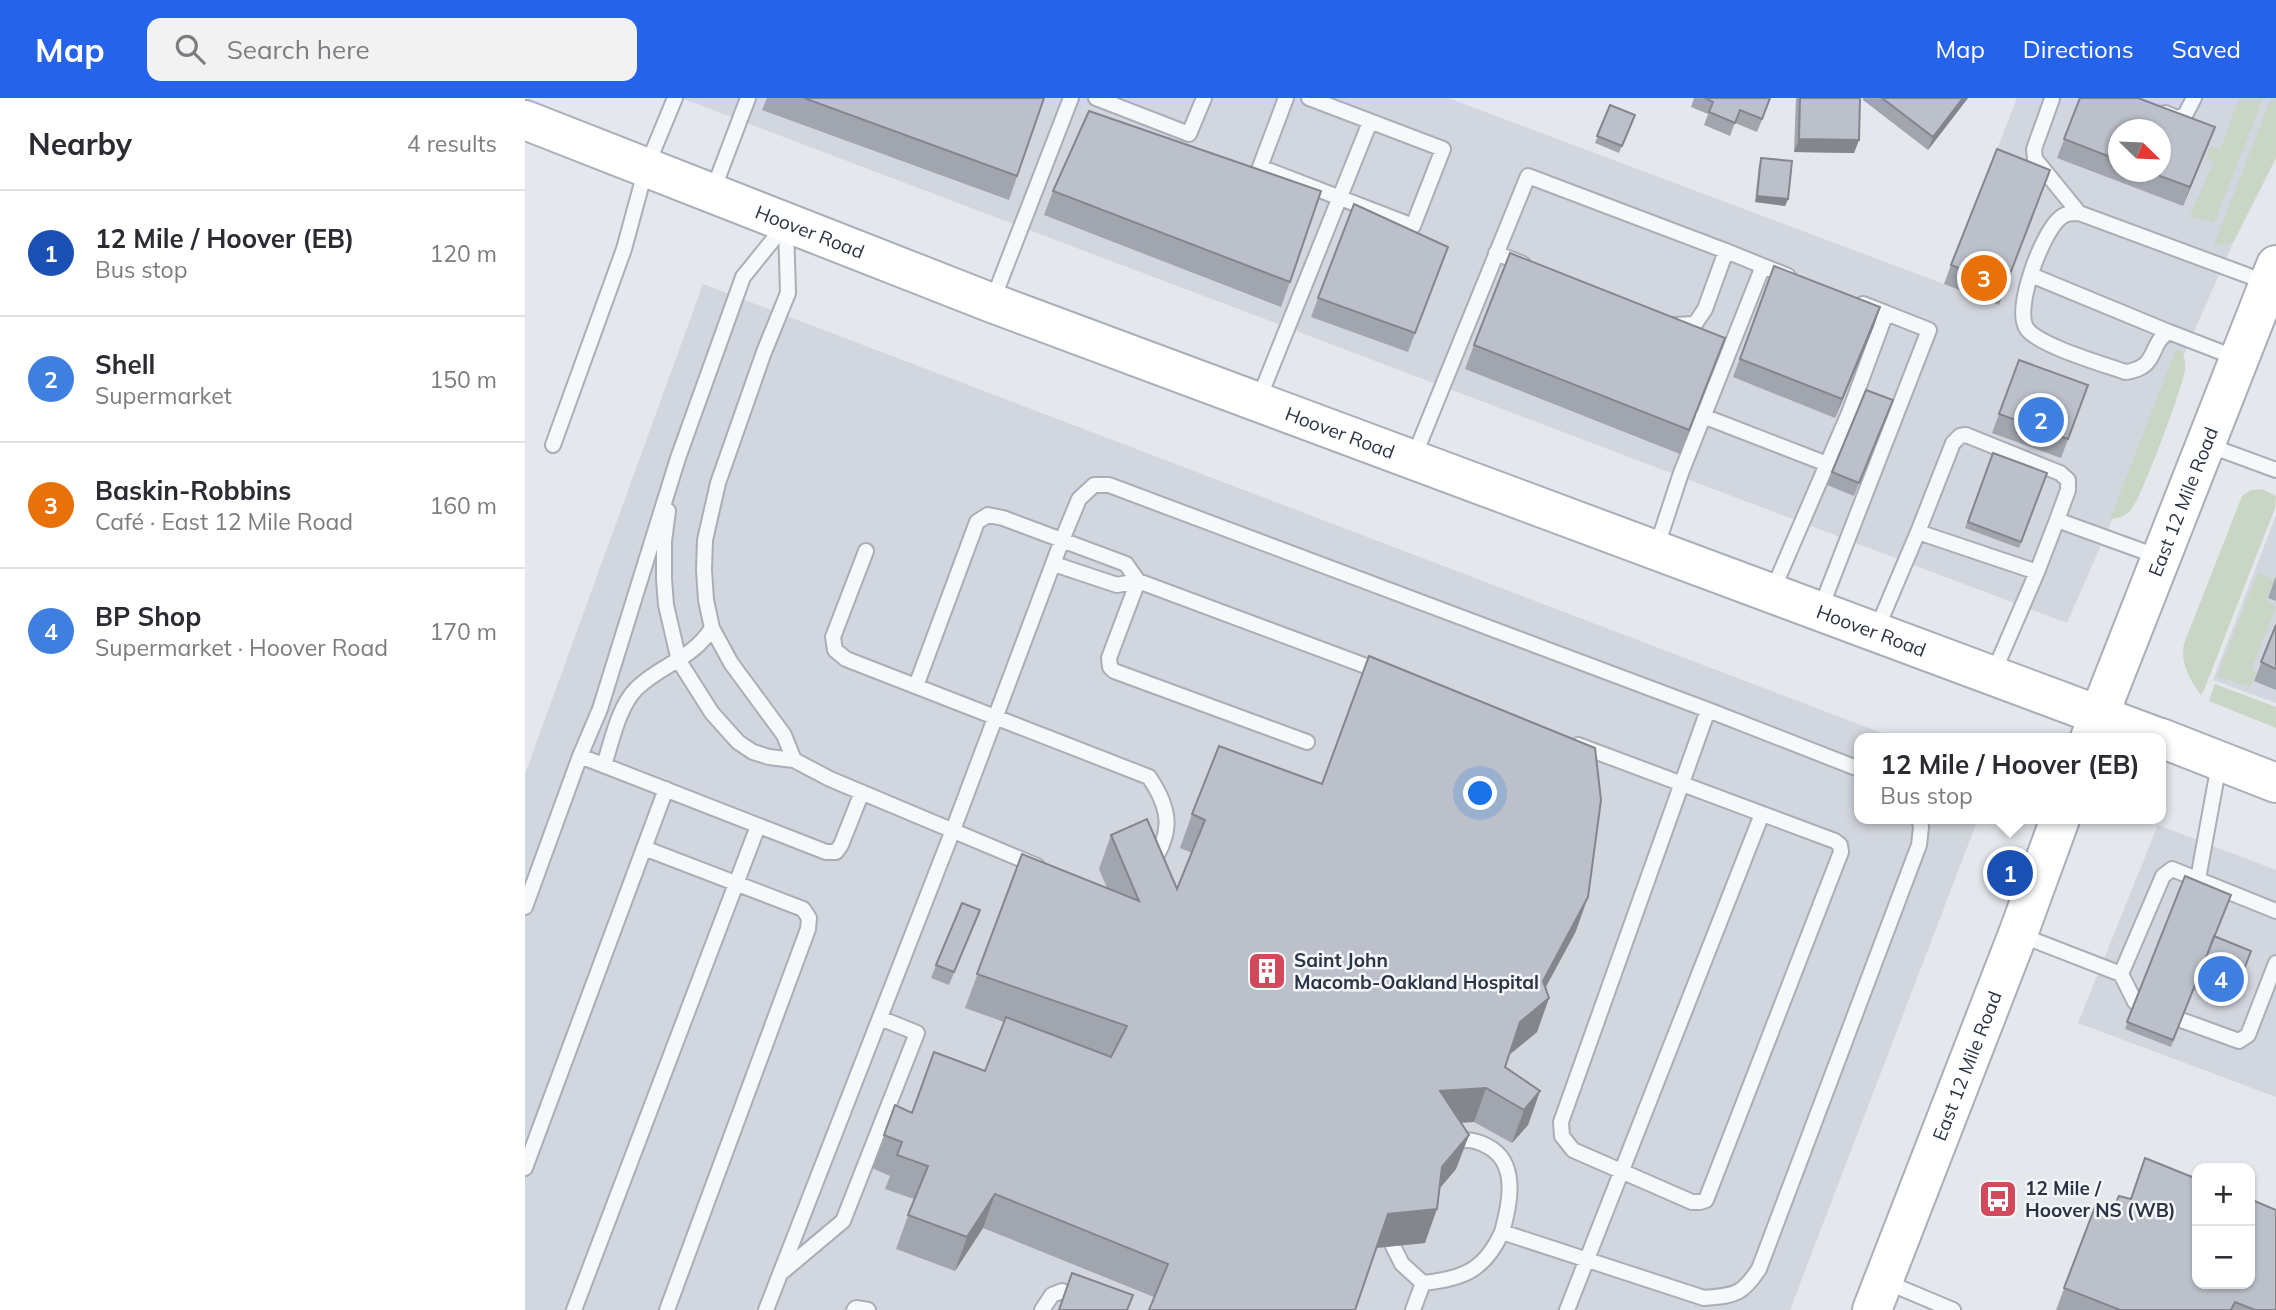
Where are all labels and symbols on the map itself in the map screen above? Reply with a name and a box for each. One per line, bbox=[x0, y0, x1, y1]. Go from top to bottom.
north arrow bbox=[2108, 119, 2171, 182]
street label: Hoover Road bbox=[752, 200, 868, 264]
pin: 3 bbox=[1961, 252, 2007, 304]
pin: 2 bbox=[2018, 394, 2064, 446]
street label: Hoover Road bbox=[1282, 401, 1398, 464]
street label: East 12 Mile Road bbox=[2143, 423, 2223, 580]
street label: Hoover Road bbox=[1813, 599, 1929, 662]
your location bbox=[1463, 776, 1497, 810]
pin: 1 bbox=[1987, 847, 2033, 899]
place label: Saint John Macomb-Oakland Hospital bbox=[1294, 948, 1539, 994]
building icon: Saint John Macomb-Oakland Hospital bbox=[1246, 950, 1288, 992]
pin: 4 bbox=[2198, 953, 2244, 1005]
street label: East 12 Mile Road bbox=[1927, 988, 2007, 1144]
place label: 12 Mile / Hoover NS (WB) bbox=[2025, 1176, 2176, 1222]
bus stop icon: 12 Mile / Hoover NS (WB) bbox=[1977, 1178, 2019, 1220]

